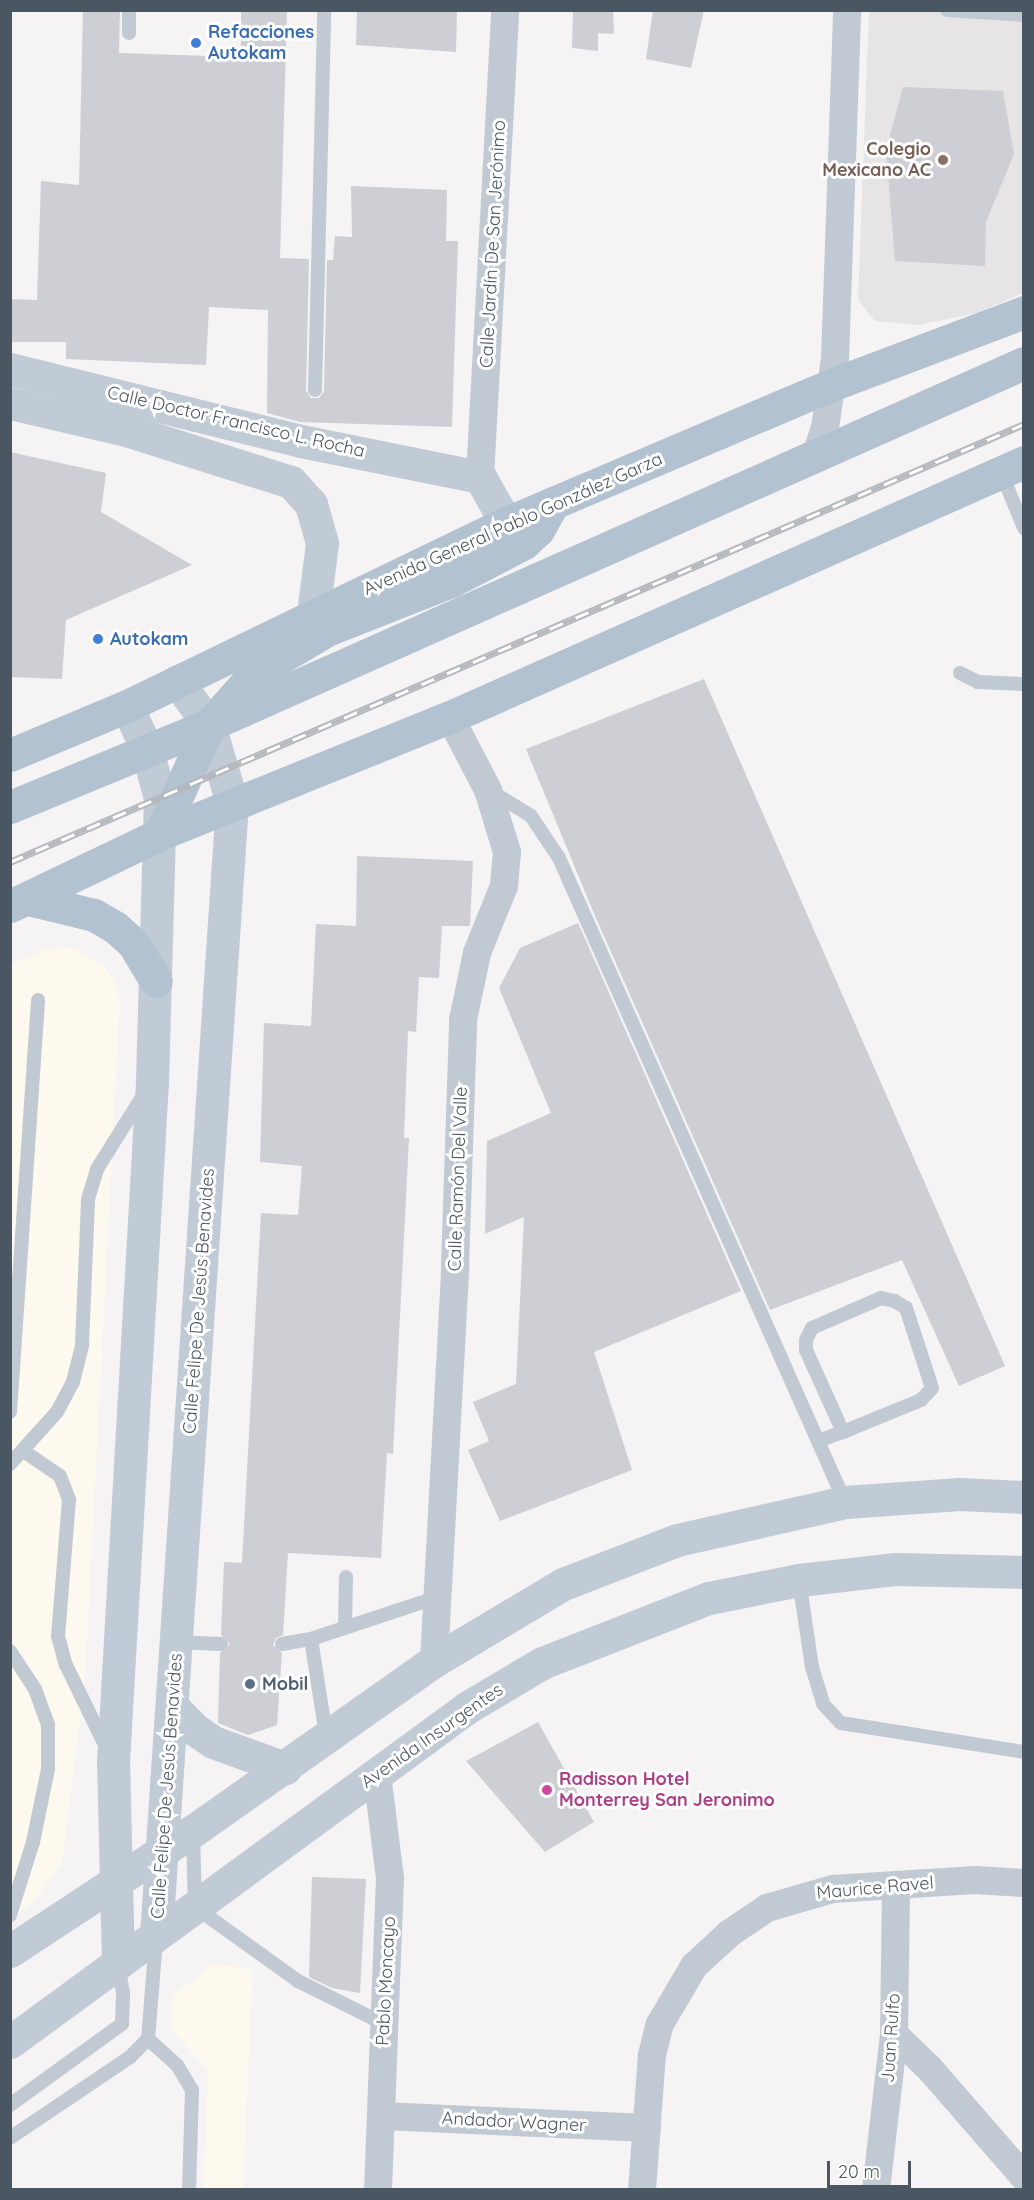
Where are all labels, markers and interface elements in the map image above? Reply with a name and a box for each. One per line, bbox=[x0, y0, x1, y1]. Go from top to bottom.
place label: Refacciones Autokam bbox=[208, 22, 314, 64]
marker: Refacciones Autokam bbox=[189, 36, 203, 50]
street label: Calle Jardín De San Jerónimo bbox=[476, 120, 510, 368]
place label: Colegio Mexicano AC bbox=[822, 139, 931, 182]
marker: Colegio Mexicano AC bbox=[936, 153, 950, 167]
street label: Calle Doctor Francisco L. Rocha bbox=[105, 382, 367, 462]
street label: Avenida General Pablo González Garza bbox=[360, 448, 666, 600]
place label: Autokam bbox=[110, 628, 188, 650]
marker: Autokam bbox=[91, 632, 105, 646]
street label: Calle Ramón Del Valle bbox=[444, 1086, 472, 1272]
street label: Calle Felipe De Jesús Benavides bbox=[179, 1167, 219, 1435]
street label: Calle Felipe De Jesús Benavides bbox=[147, 1652, 187, 1920]
place label: Mobil bbox=[262, 1673, 308, 1695]
marker: Mobil bbox=[243, 1677, 257, 1691]
street label: Avenida Insurgentes bbox=[357, 1679, 507, 1793]
place label: Radisson Hotel Monterrey San Jeronimo bbox=[559, 1769, 775, 1812]
marker: Radisson Hotel Monterrey San Jeronimo bbox=[540, 1783, 554, 1797]
street label: Maurice Ravel bbox=[815, 1872, 935, 1904]
street label: Pablo Moncayo bbox=[372, 1916, 400, 2046]
street label: Juan Rulfo bbox=[877, 1993, 905, 2083]
street label: Andador Wagner bbox=[441, 2107, 587, 2137]
scale bar bbox=[830, 2149, 914, 2187]
text: 20 m bbox=[838, 2160, 880, 2183]

